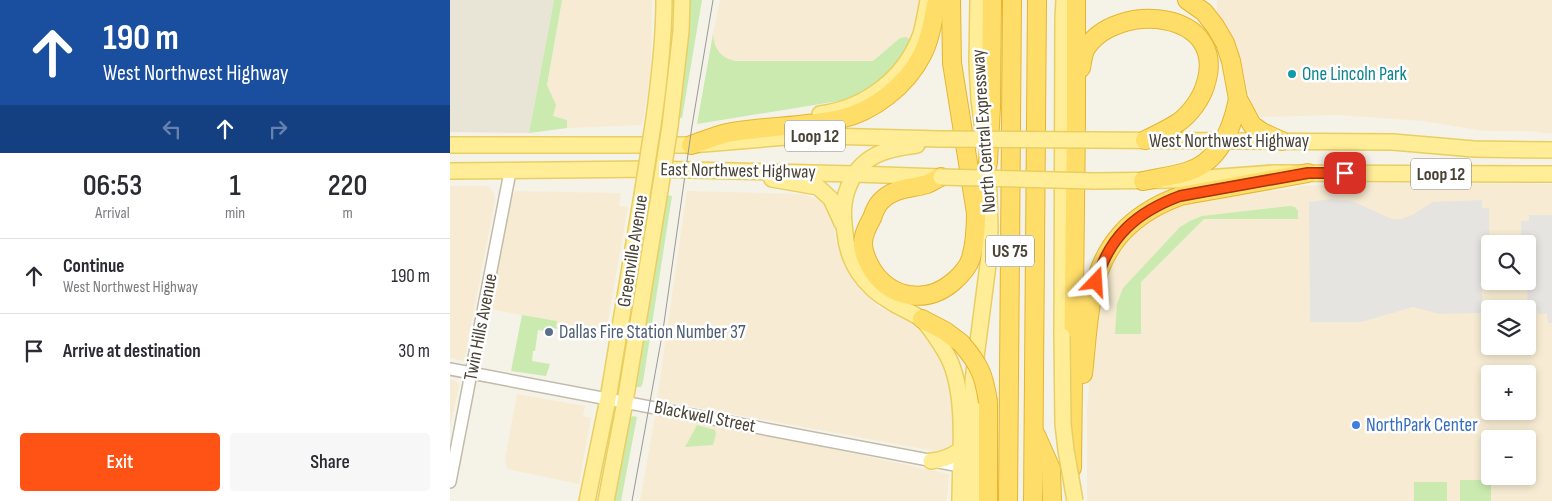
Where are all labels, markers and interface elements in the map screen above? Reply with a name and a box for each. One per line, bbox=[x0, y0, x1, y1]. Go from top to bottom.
text: 190 m bbox=[103, 17, 179, 60]
icon: ahead bbox=[20, 20, 85, 85]
street label: North Central Expressway bbox=[967, 48, 1001, 214]
text: West Northwest Highway bbox=[103, 60, 288, 87]
place label: One Lincoln Park bbox=[1302, 63, 1407, 86]
marker: One Lincoln Park bbox=[1286, 68, 1298, 80]
icon: left bbox=[158, 115, 186, 143]
icon: ahead bbox=[211, 115, 239, 143]
icon: right bbox=[264, 115, 292, 143]
road number: Loop 12 bbox=[785, 120, 845, 152]
street label: West Northwest Highway bbox=[1149, 130, 1310, 153]
pin bbox=[1324, 152, 1366, 194]
street label: East Northwest Highway bbox=[660, 158, 817, 184]
road number: Loop 12 bbox=[1411, 158, 1471, 190]
icon: arrive bbox=[1331, 159, 1359, 187]
text: 06:53 bbox=[83, 168, 142, 204]
text: 1 bbox=[229, 168, 241, 204]
text: 220 bbox=[328, 168, 367, 204]
street label: Greenville Avenue bbox=[613, 193, 653, 309]
text: Arrival bbox=[95, 204, 130, 223]
text: min bbox=[225, 204, 245, 223]
text: m bbox=[342, 204, 353, 223]
map controls bbox=[1481, 235, 1536, 485]
button: search bbox=[1481, 235, 1536, 290]
road number: US 75 bbox=[986, 236, 1034, 266]
text: Continue bbox=[63, 255, 124, 278]
position arrow bbox=[1069, 255, 1121, 307]
icon: ahead bbox=[20, 262, 48, 290]
text: 190 m bbox=[391, 265, 430, 288]
street label: Twin Hills Avenue bbox=[459, 271, 503, 383]
text: West Northwest Highway bbox=[63, 278, 198, 297]
button: layers bbox=[1481, 300, 1536, 355]
place label: Dallas Fire Station Number 37 bbox=[559, 321, 746, 344]
marker: Dallas Fire Station Number 37 bbox=[543, 326, 555, 338]
icon: arrive bbox=[20, 337, 48, 365]
text: Arrive at destination bbox=[63, 340, 201, 363]
text: 30 m bbox=[398, 340, 430, 363]
button: + bbox=[1481, 365, 1536, 420]
street label: Blackwell Street bbox=[652, 396, 758, 438]
place label: NorthPark Center bbox=[1366, 414, 1478, 437]
marker: NorthPark Center bbox=[1350, 419, 1362, 431]
button: − bbox=[1481, 430, 1536, 485]
button: Exit bbox=[20, 433, 220, 491]
button: Share bbox=[230, 433, 430, 491]

